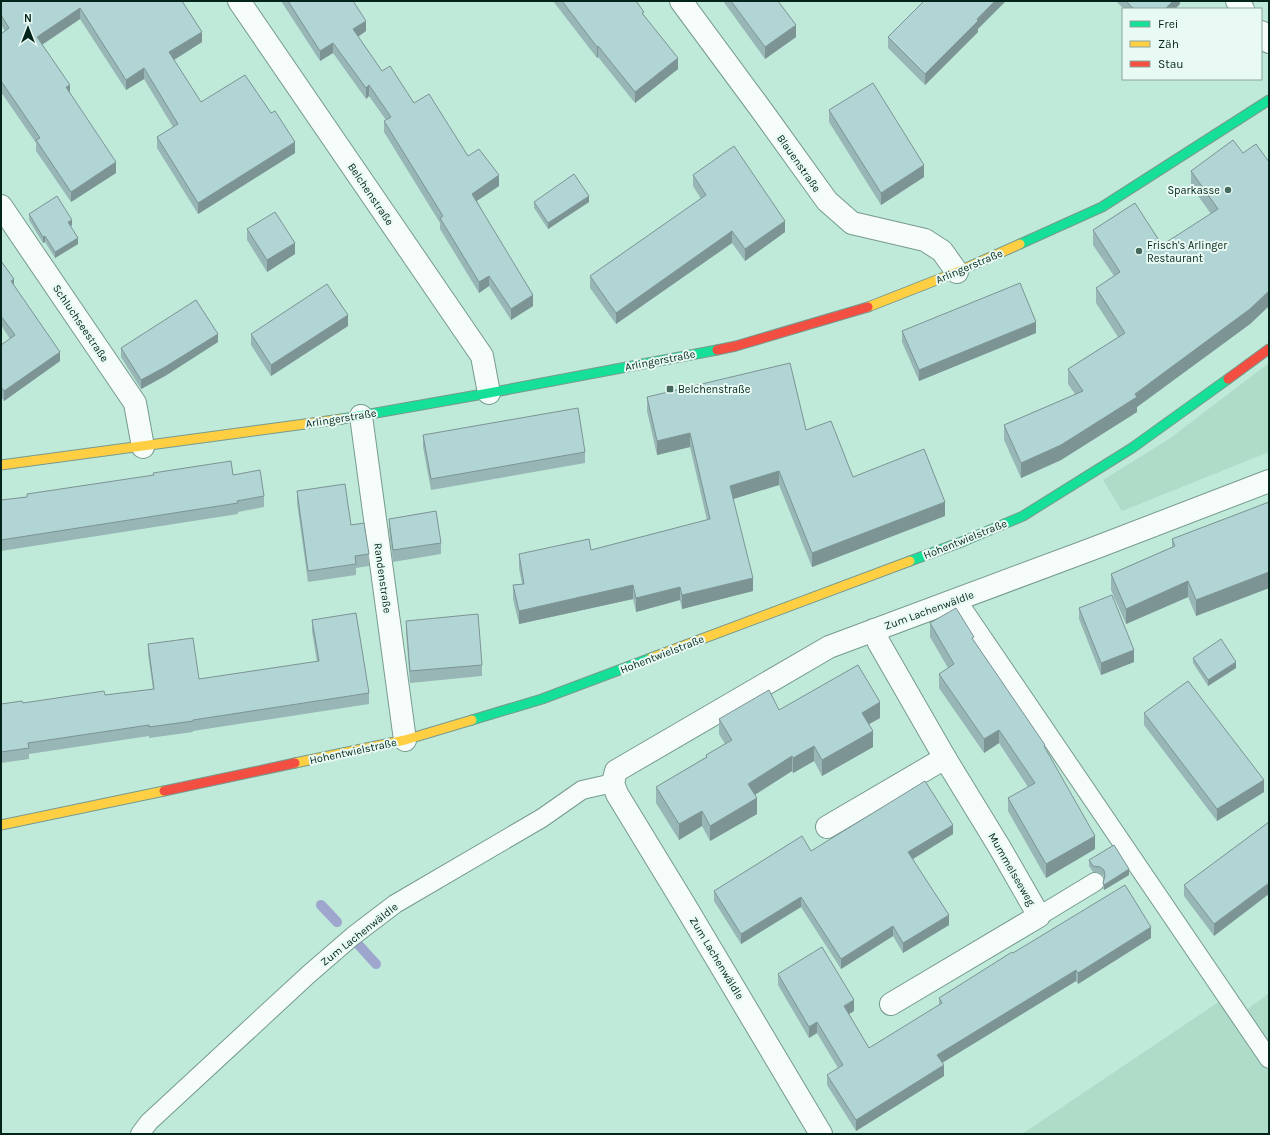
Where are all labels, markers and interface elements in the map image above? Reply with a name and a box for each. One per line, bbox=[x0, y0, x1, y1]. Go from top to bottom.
north arrow bbox=[8, 8, 48, 48]
legend bbox=[1122, 8, 1262, 80]
text: N bbox=[24, 12, 32, 25]
text: Frei bbox=[1158, 17, 1178, 31]
text: Zäh bbox=[1158, 37, 1179, 51]
text: Stau bbox=[1158, 57, 1184, 71]
street label: Blauenstraße bbox=[774, 132, 823, 195]
street label: Belchenstraße bbox=[345, 161, 396, 228]
place label: Sparkasse bbox=[1167, 184, 1220, 197]
marker: Sparkasse bbox=[1223, 185, 1233, 195]
place label: Frisch's Arlinger Restaurant bbox=[1147, 239, 1227, 265]
street label: Arlingerstraße bbox=[934, 246, 1005, 286]
marker: Frisch's Arlinger Restaurant bbox=[1134, 246, 1144, 256]
street label: Schluchseestraße bbox=[50, 282, 111, 365]
street label: Arlingerstraße bbox=[624, 347, 697, 374]
place label: Belchenstraße bbox=[678, 383, 751, 396]
marker: Belchenstraße bbox=[665, 384, 675, 394]
street label: Arlingerstraße bbox=[305, 406, 378, 431]
street label: Hohentwielstraße bbox=[922, 517, 1009, 562]
street label: Randenstraße bbox=[371, 542, 394, 614]
street label: Zum Lachenwäldle bbox=[883, 588, 976, 633]
street label: Hohentwielstraße bbox=[618, 632, 706, 676]
street label: Hohentwielstraße bbox=[308, 736, 398, 767]
street label: Mummelseeweg bbox=[985, 830, 1038, 909]
street label: Zum Lachenwäldle bbox=[318, 900, 401, 969]
street label: Zum Lachenwäldle bbox=[687, 915, 747, 1002]

